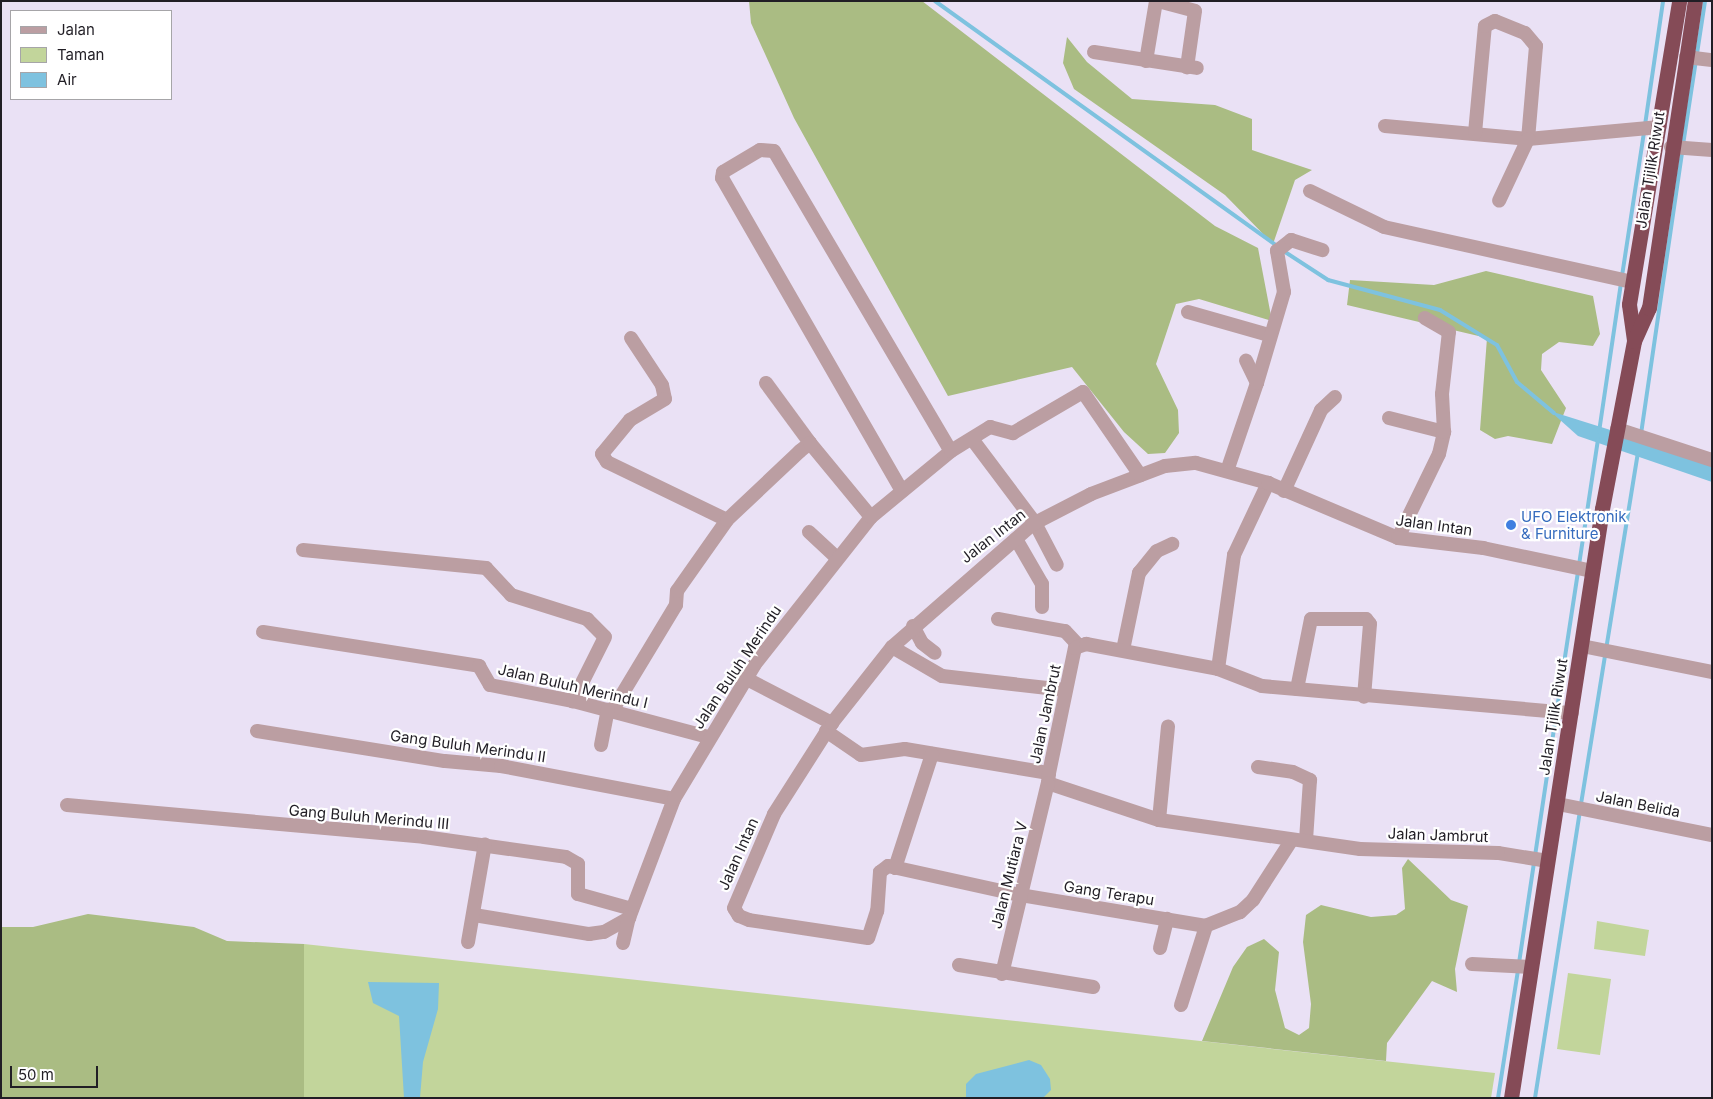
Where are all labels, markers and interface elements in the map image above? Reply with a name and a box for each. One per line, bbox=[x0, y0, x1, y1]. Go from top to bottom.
legend bbox=[10, 10, 172, 100]
text: Jalan bbox=[57, 20, 95, 39]
text: Taman bbox=[57, 45, 104, 64]
text: Air bbox=[57, 70, 77, 89]
street label: Jalan Tjilik Riwut bbox=[1632, 110, 1668, 230]
street label: Jalan Intan bbox=[957, 505, 1029, 567]
place label: UFO Elektronik & Furniture bbox=[1521, 507, 1626, 542]
street label: Jalan Intan bbox=[1394, 511, 1474, 539]
marker: UFO Elektronik & Furniture bbox=[1505, 519, 1517, 531]
street label: Jalan Buluh Merindu bbox=[689, 602, 785, 732]
street label: Jalan Tjilik Riwut bbox=[1535, 657, 1571, 777]
street label: Jalan Buluh Merindu I bbox=[496, 660, 650, 712]
street label: Jalan Jambrut bbox=[1026, 663, 1064, 765]
street label: Gang Buluh Merindu II bbox=[389, 726, 547, 766]
street label: Jalan Belida bbox=[1594, 787, 1682, 821]
street label: Gang Buluh Merindu III bbox=[288, 801, 450, 833]
street label: Jalan Intan bbox=[714, 815, 762, 893]
street label: Jalan Mutiara V bbox=[987, 819, 1031, 931]
street label: Jalan Jambrut bbox=[1387, 824, 1489, 846]
street label: Gang Terapu bbox=[1063, 877, 1155, 909]
scale bar bbox=[12, 1056, 100, 1088]
text: 50 m bbox=[18, 1065, 54, 1084]

